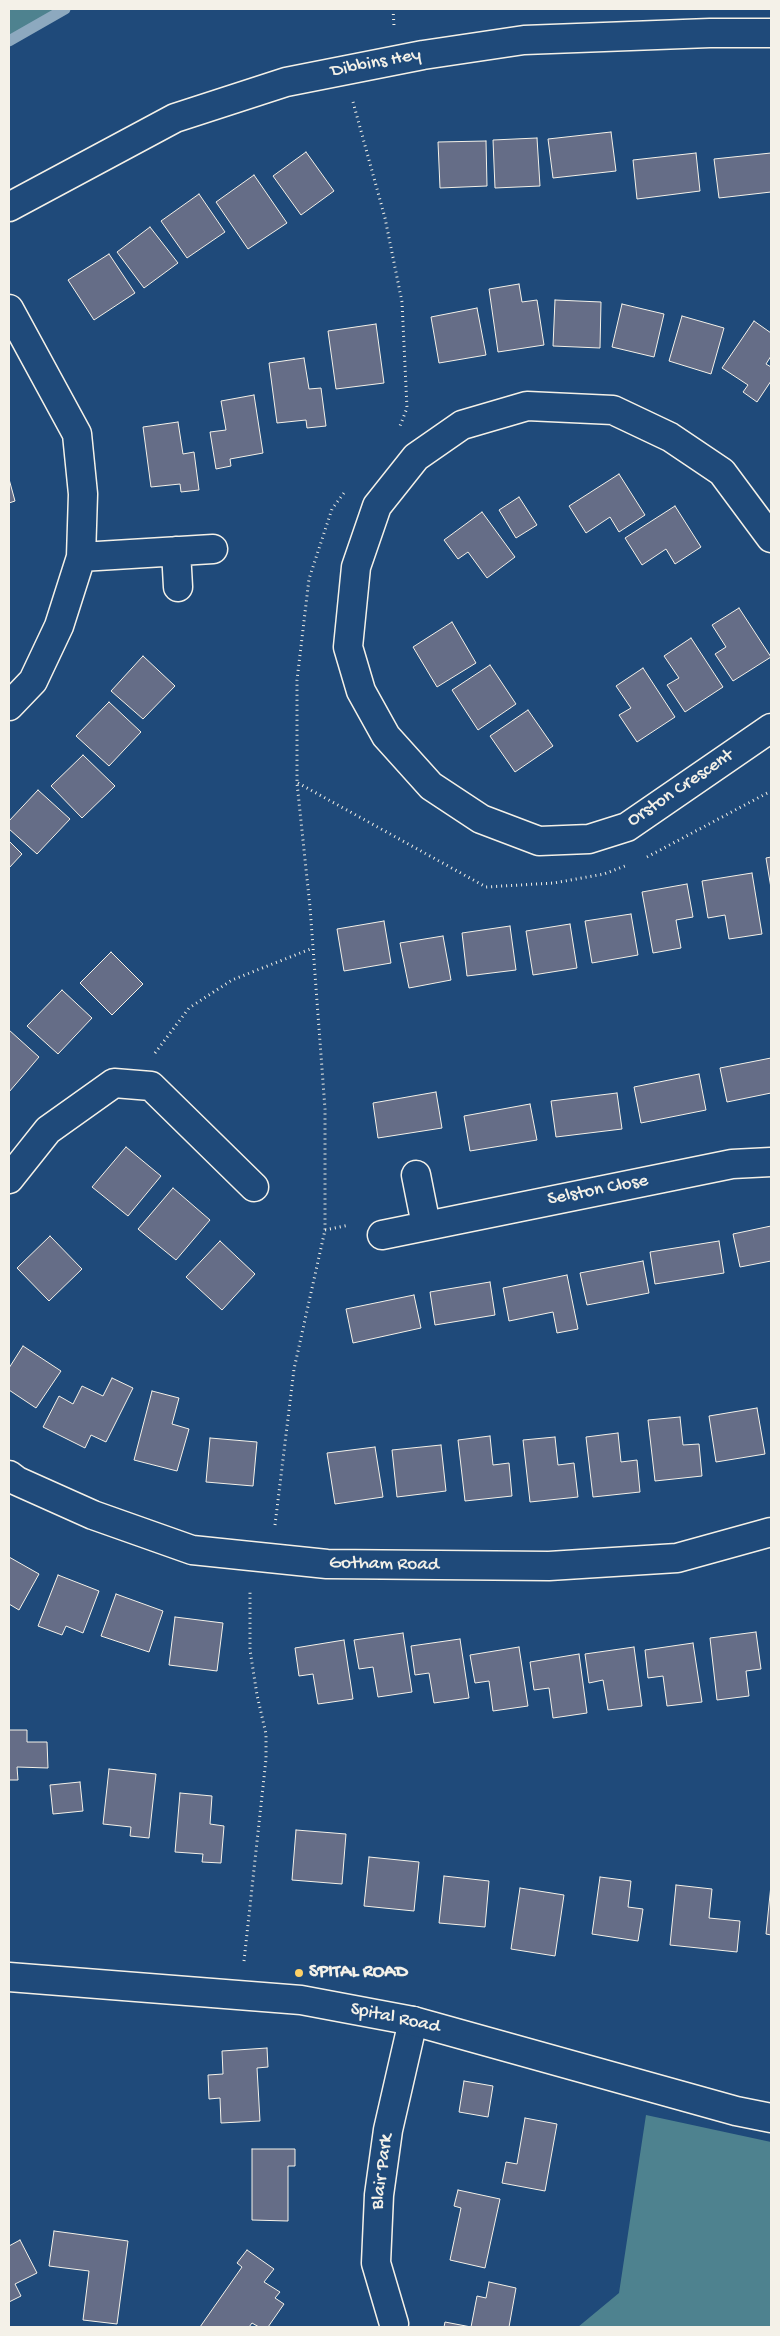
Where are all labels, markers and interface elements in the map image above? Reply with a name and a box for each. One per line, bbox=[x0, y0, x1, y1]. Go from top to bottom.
street label: Dibbins Hey bbox=[329, 44, 423, 84]
street label: Orston Crescent bbox=[624, 745, 738, 833]
street label: Selston Close bbox=[546, 1170, 650, 1212]
street label: Gotham Road bbox=[329, 1553, 439, 1577]
place label: SPITAL ROAD bbox=[309, 1962, 408, 1984]
marker: SPITAL ROAD bbox=[293, 1967, 305, 1979]
street label: Spital Road bbox=[348, 1998, 442, 2040]
street label: Blair Park bbox=[367, 2133, 399, 2211]

